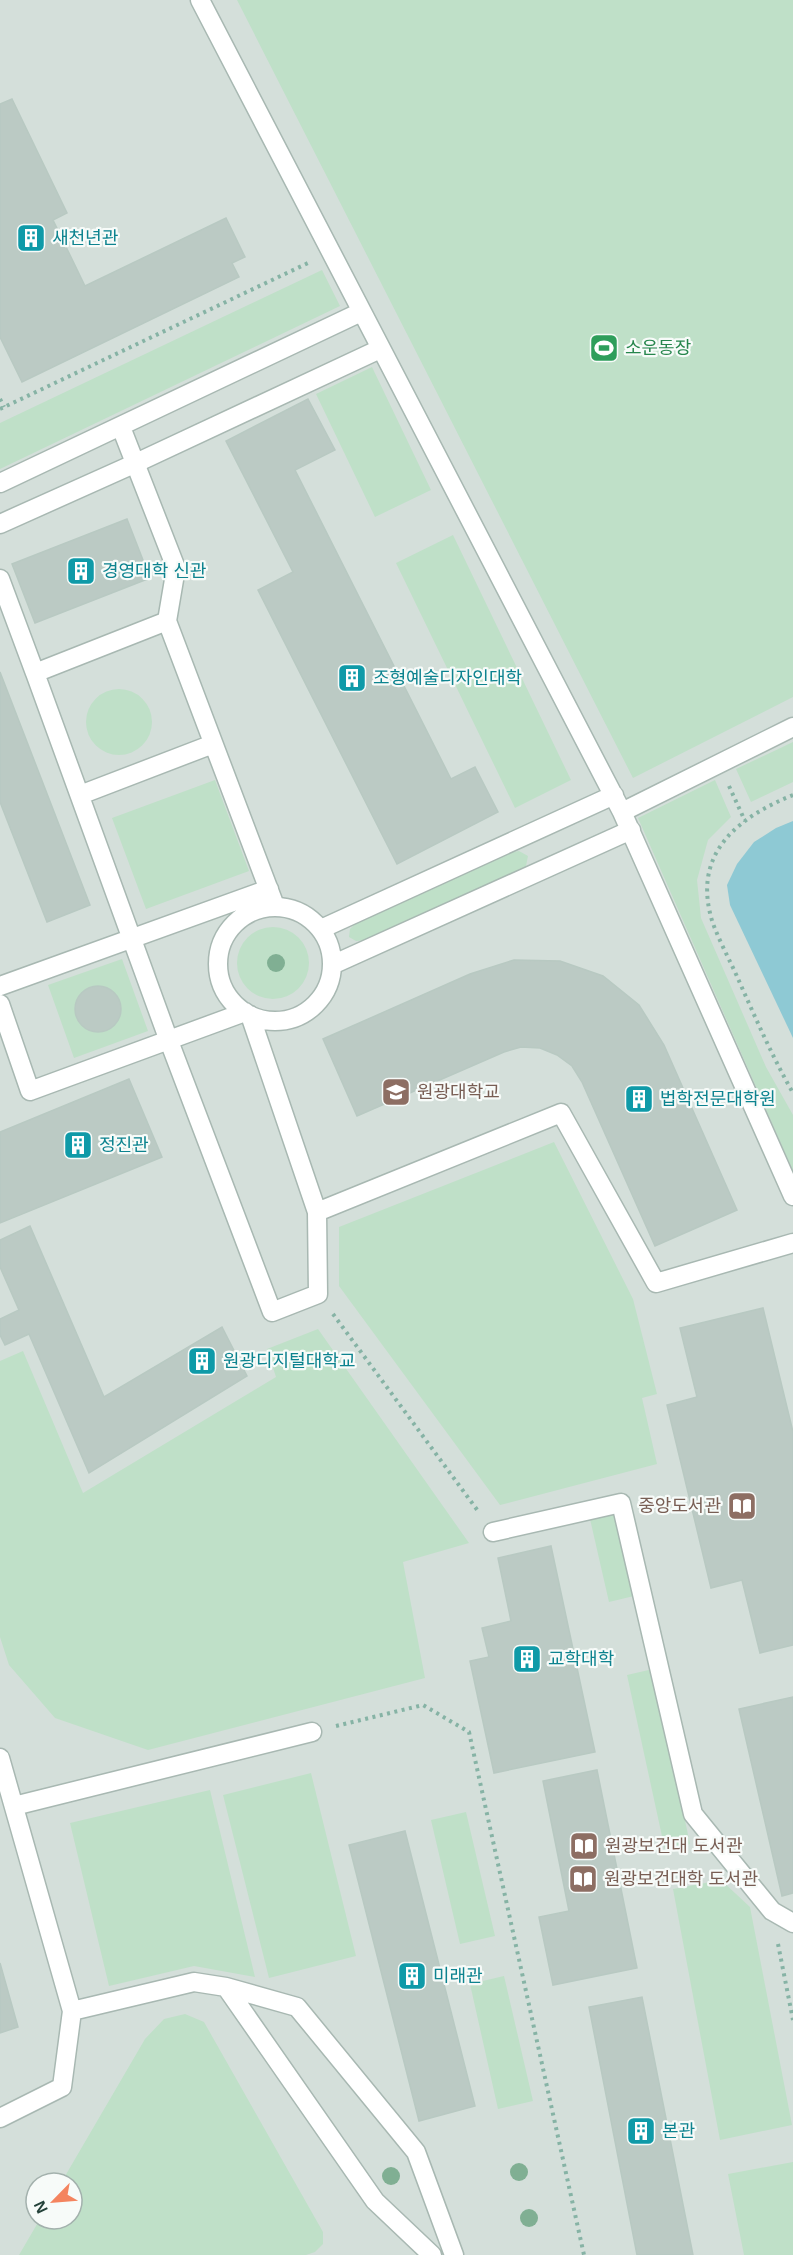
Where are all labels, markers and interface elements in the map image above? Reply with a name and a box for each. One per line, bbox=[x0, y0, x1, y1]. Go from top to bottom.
building icon: 새천년관 bbox=[15, 222, 47, 254]
place label: 새천년관 bbox=[52, 228, 119, 248]
sports icon: 소운동장 bbox=[588, 332, 620, 364]
place label: 소운동장 bbox=[625, 338, 691, 358]
building icon: 경영대학 신관 bbox=[65, 555, 97, 587]
place label: 경영대학 신관 bbox=[102, 561, 207, 581]
building icon: 조형예술디자인대학 bbox=[336, 662, 368, 694]
place label: 조형예술디자인대학 bbox=[373, 668, 522, 688]
school or university icon: 원광대학교 bbox=[380, 1076, 412, 1108]
place label: 원광대학교 bbox=[417, 1082, 500, 1102]
building icon: 법학전문대학원 bbox=[623, 1083, 655, 1115]
place label: 법학전문대학원 bbox=[660, 1089, 776, 1109]
building icon: 정진관 bbox=[62, 1129, 94, 1161]
place label: 정진관 bbox=[99, 1135, 149, 1155]
building icon: 원광디지털대학교 bbox=[186, 1345, 218, 1377]
place label: 원광디지털대학교 bbox=[223, 1351, 355, 1371]
library icon: 중앙도서관 bbox=[726, 1490, 758, 1522]
place label: 중앙도서관 bbox=[638, 1496, 721, 1516]
building icon: 교학대학 bbox=[511, 1643, 543, 1675]
place label: 교학대학 bbox=[548, 1649, 614, 1669]
library icon: 원광보건대 도서관 bbox=[568, 1830, 600, 1862]
place label: 원광보건대 도서관 bbox=[605, 1836, 743, 1856]
library icon: 원광보건대학 도서관 bbox=[567, 1863, 599, 1895]
place label: 원광보건대학 도서관 bbox=[604, 1869, 758, 1889]
building icon: 미래관 bbox=[396, 1960, 428, 1992]
place label: 미래관 bbox=[433, 1966, 483, 1986]
building icon: 본관 bbox=[625, 2115, 657, 2147]
place label: 본관 bbox=[662, 2121, 696, 2141]
north arrow bbox=[24, 2171, 84, 2231]
text: N bbox=[31, 2198, 51, 2216]

